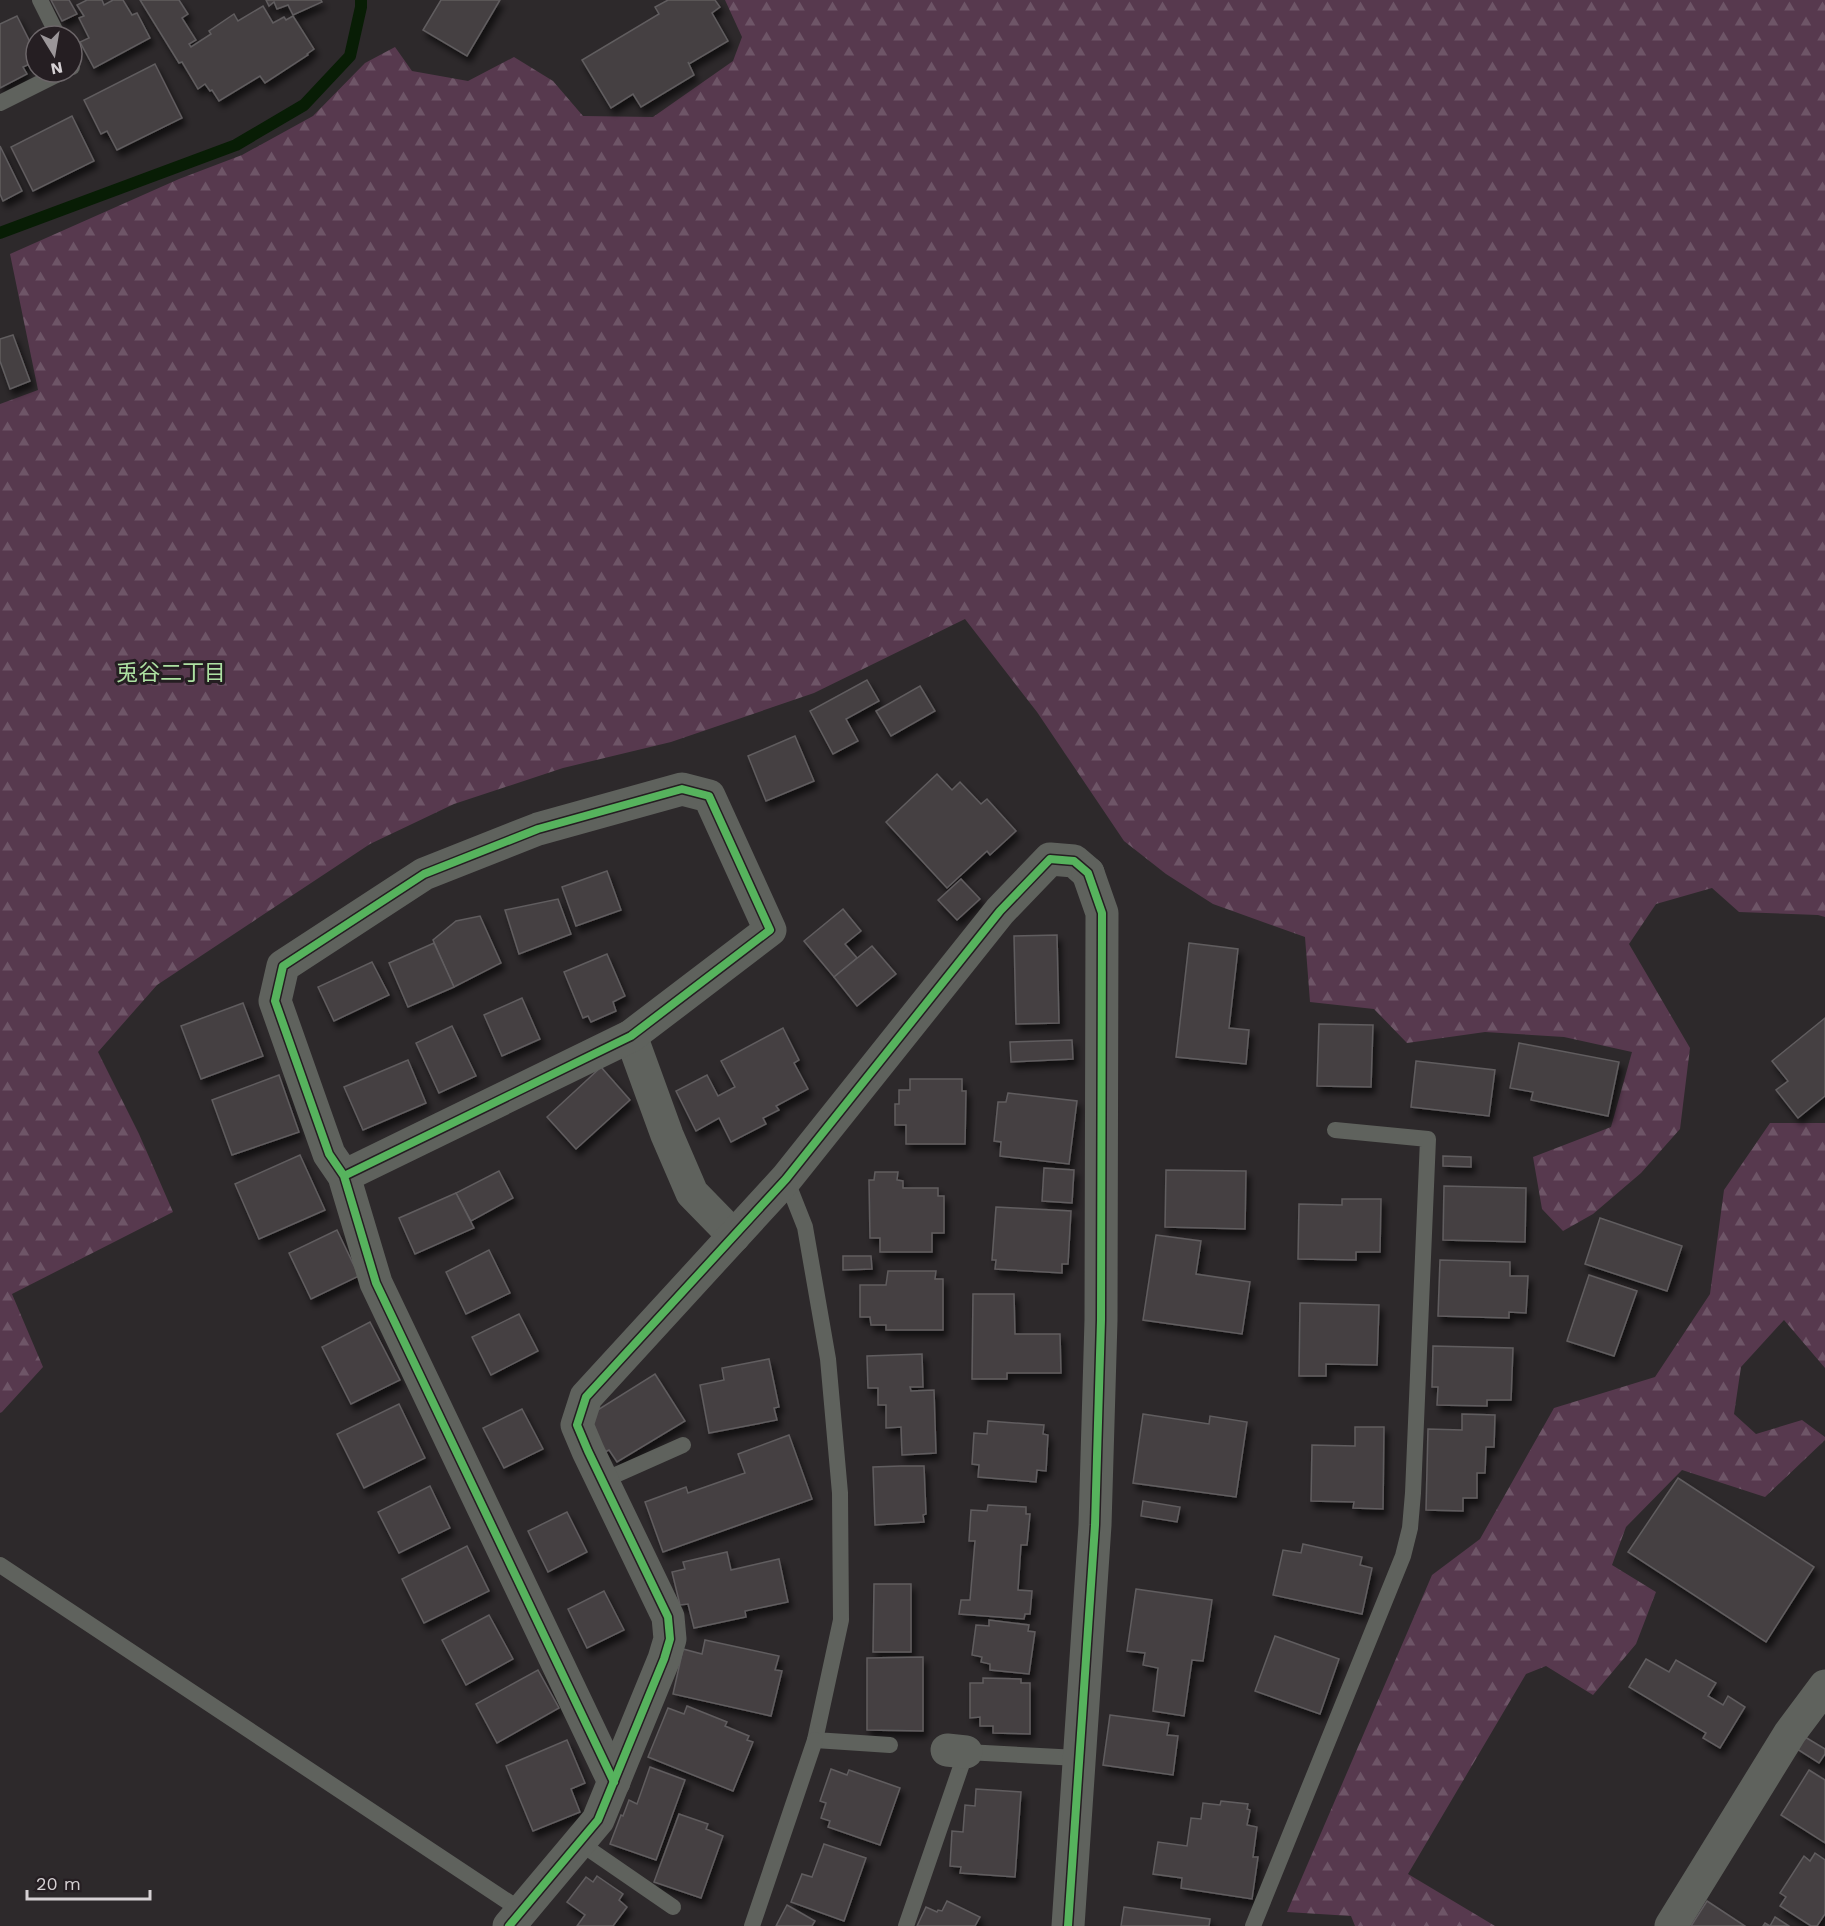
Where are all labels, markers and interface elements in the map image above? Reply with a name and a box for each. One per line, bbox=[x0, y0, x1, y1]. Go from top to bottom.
north arrow bbox=[24, 24, 84, 84]
text: N bbox=[49, 58, 64, 79]
district label: 兎谷二丁目 bbox=[116, 660, 226, 685]
scale bar bbox=[27, 1863, 150, 1901]
text: 20 m bbox=[36, 1873, 81, 1894]

